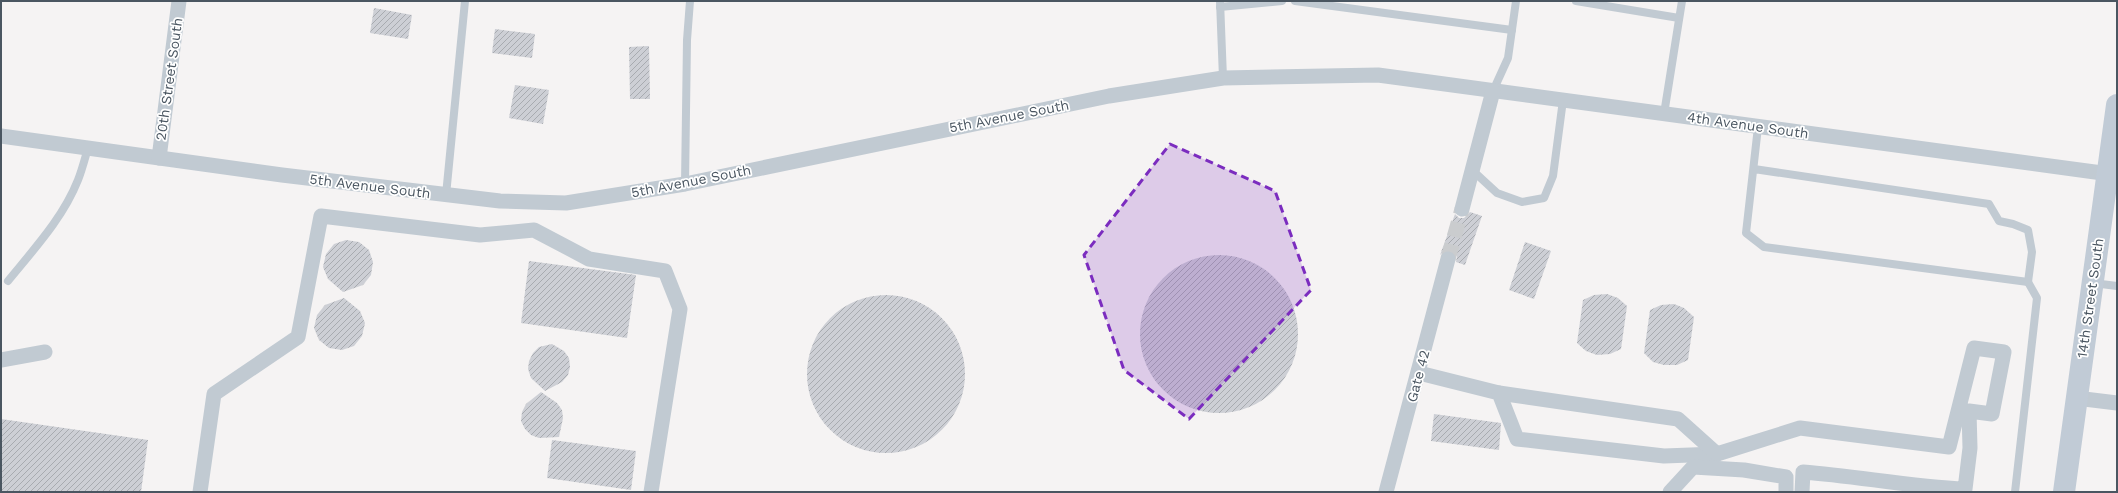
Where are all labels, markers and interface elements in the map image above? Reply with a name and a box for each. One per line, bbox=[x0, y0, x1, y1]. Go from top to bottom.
street label: 20th Street South bbox=[152, 17, 186, 141]
street label: 5th Avenue South bbox=[948, 97, 1070, 135]
street label: 4th Avenue South bbox=[1686, 109, 1810, 141]
street label: 5th Avenue South bbox=[630, 162, 752, 200]
street label: 5th Avenue South bbox=[309, 171, 431, 201]
street label: 14th Street South bbox=[2074, 237, 2106, 359]
street label: Gate 42 bbox=[1403, 348, 1433, 404]

